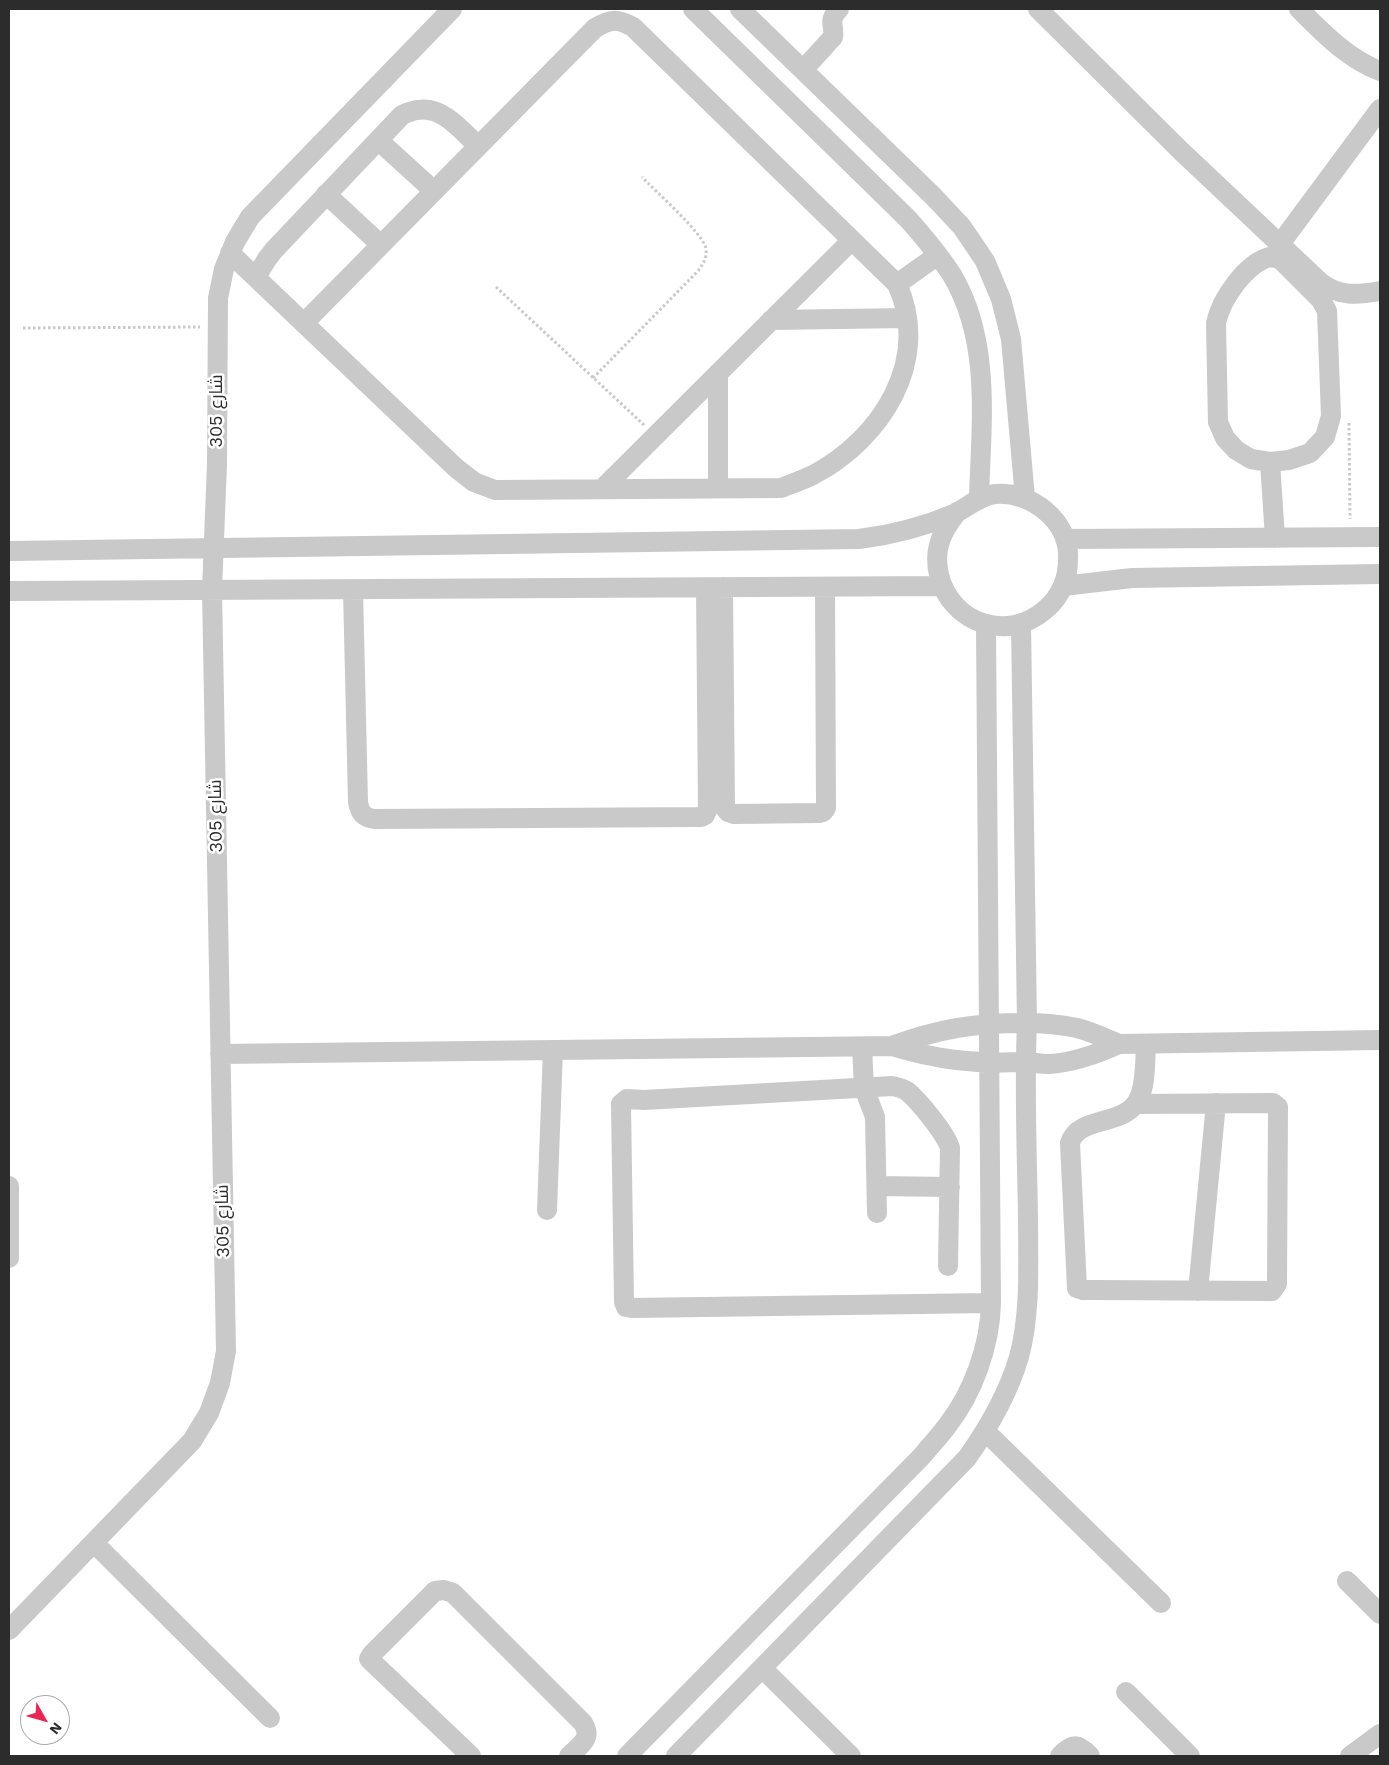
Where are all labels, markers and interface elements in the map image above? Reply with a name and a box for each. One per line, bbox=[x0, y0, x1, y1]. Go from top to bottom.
street label: شارع 305 bbox=[206, 374, 228, 448]
street label: شارع 305 bbox=[205, 779, 227, 853]
street label: شارع 305 bbox=[212, 1184, 234, 1258]
north arrow bbox=[20, 1695, 70, 1745]
text: N bbox=[47, 1720, 66, 1738]

